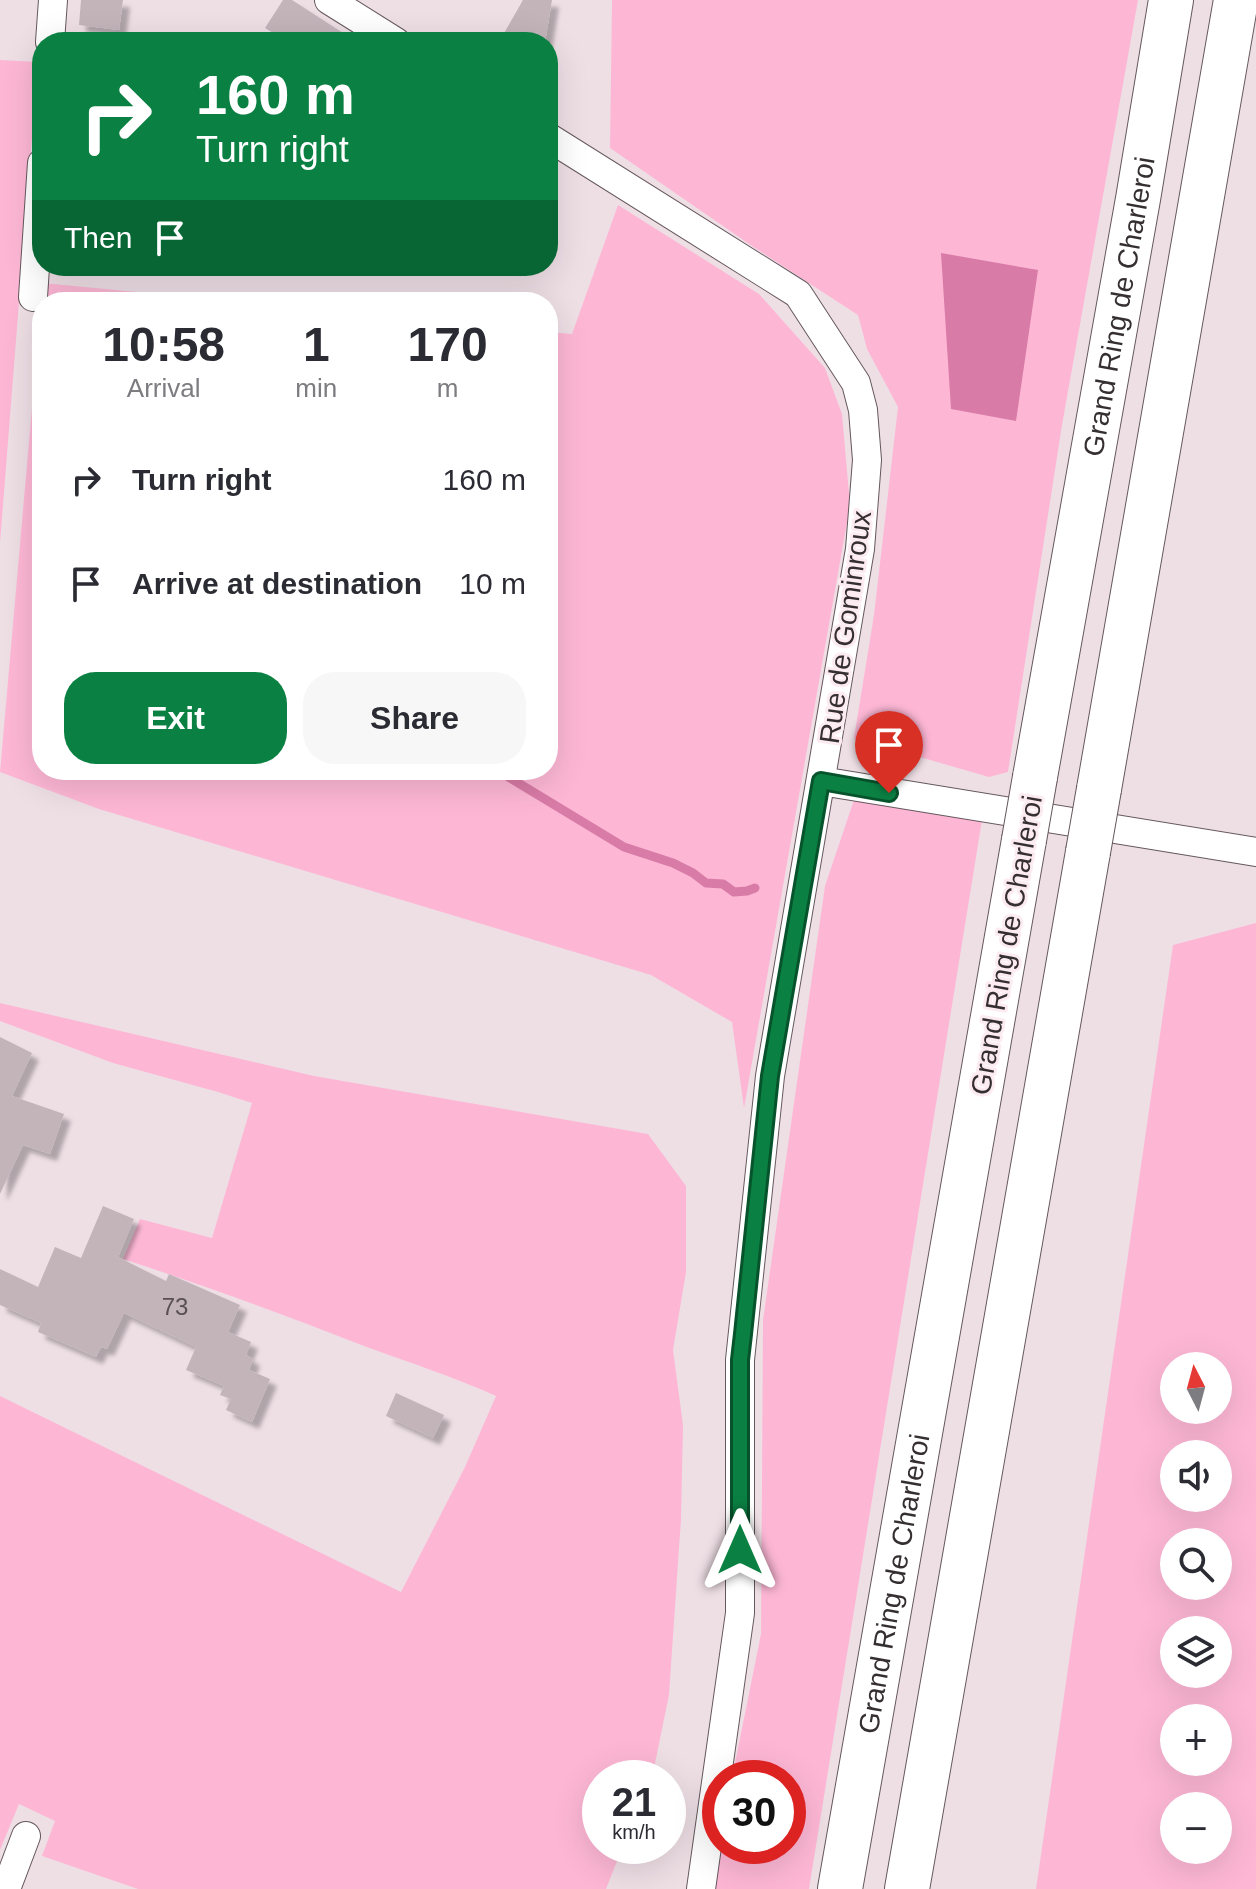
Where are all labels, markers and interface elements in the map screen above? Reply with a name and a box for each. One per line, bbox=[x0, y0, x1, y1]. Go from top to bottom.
text: 160 m bbox=[196, 63, 355, 126]
icon: right bbox=[64, 64, 168, 168]
text: Turn right bbox=[196, 129, 349, 170]
street label: Grand Ring de Charleroi bbox=[1077, 154, 1161, 459]
icon: arrive bbox=[148, 216, 192, 260]
text: Then bbox=[64, 221, 132, 254]
text: 10:58 bbox=[102, 318, 225, 371]
text: 1 bbox=[303, 318, 330, 371]
text: 170 bbox=[408, 318, 488, 371]
text: Arrival bbox=[127, 373, 201, 403]
text: min bbox=[295, 373, 337, 403]
text: m bbox=[437, 373, 458, 403]
icon: right bbox=[64, 458, 108, 502]
text: Turn right bbox=[132, 463, 271, 496]
text: 160 m bbox=[443, 463, 526, 496]
street label: Rue de Gominroux bbox=[814, 509, 877, 746]
icon: arrive bbox=[64, 562, 108, 606]
text: Arrive at destination bbox=[132, 567, 422, 600]
text: 10 m bbox=[459, 567, 526, 600]
button: Exit bbox=[64, 672, 287, 764]
button: Share bbox=[303, 672, 526, 764]
pin bbox=[855, 711, 923, 793]
icon: arrive bbox=[867, 723, 911, 767]
street label: Grand Ring de Charleroi bbox=[965, 793, 1048, 1097]
house number: 73 bbox=[162, 1293, 188, 1320]
north arrow bbox=[1160, 1352, 1232, 1424]
map controls bbox=[1160, 1352, 1232, 1864]
street label: Grand Ring de Charleroi bbox=[853, 1432, 936, 1736]
button: sound bbox=[1160, 1440, 1232, 1512]
position arrow bbox=[698, 1508, 782, 1592]
button: search bbox=[1160, 1528, 1232, 1600]
button: layers bbox=[1160, 1616, 1232, 1688]
button: + bbox=[1160, 1704, 1232, 1776]
speed limit sign: 30 bbox=[702, 1760, 806, 1864]
text: 21 bbox=[612, 1780, 656, 1824]
button: − bbox=[1160, 1792, 1232, 1864]
text: km/h bbox=[612, 1821, 656, 1843]

